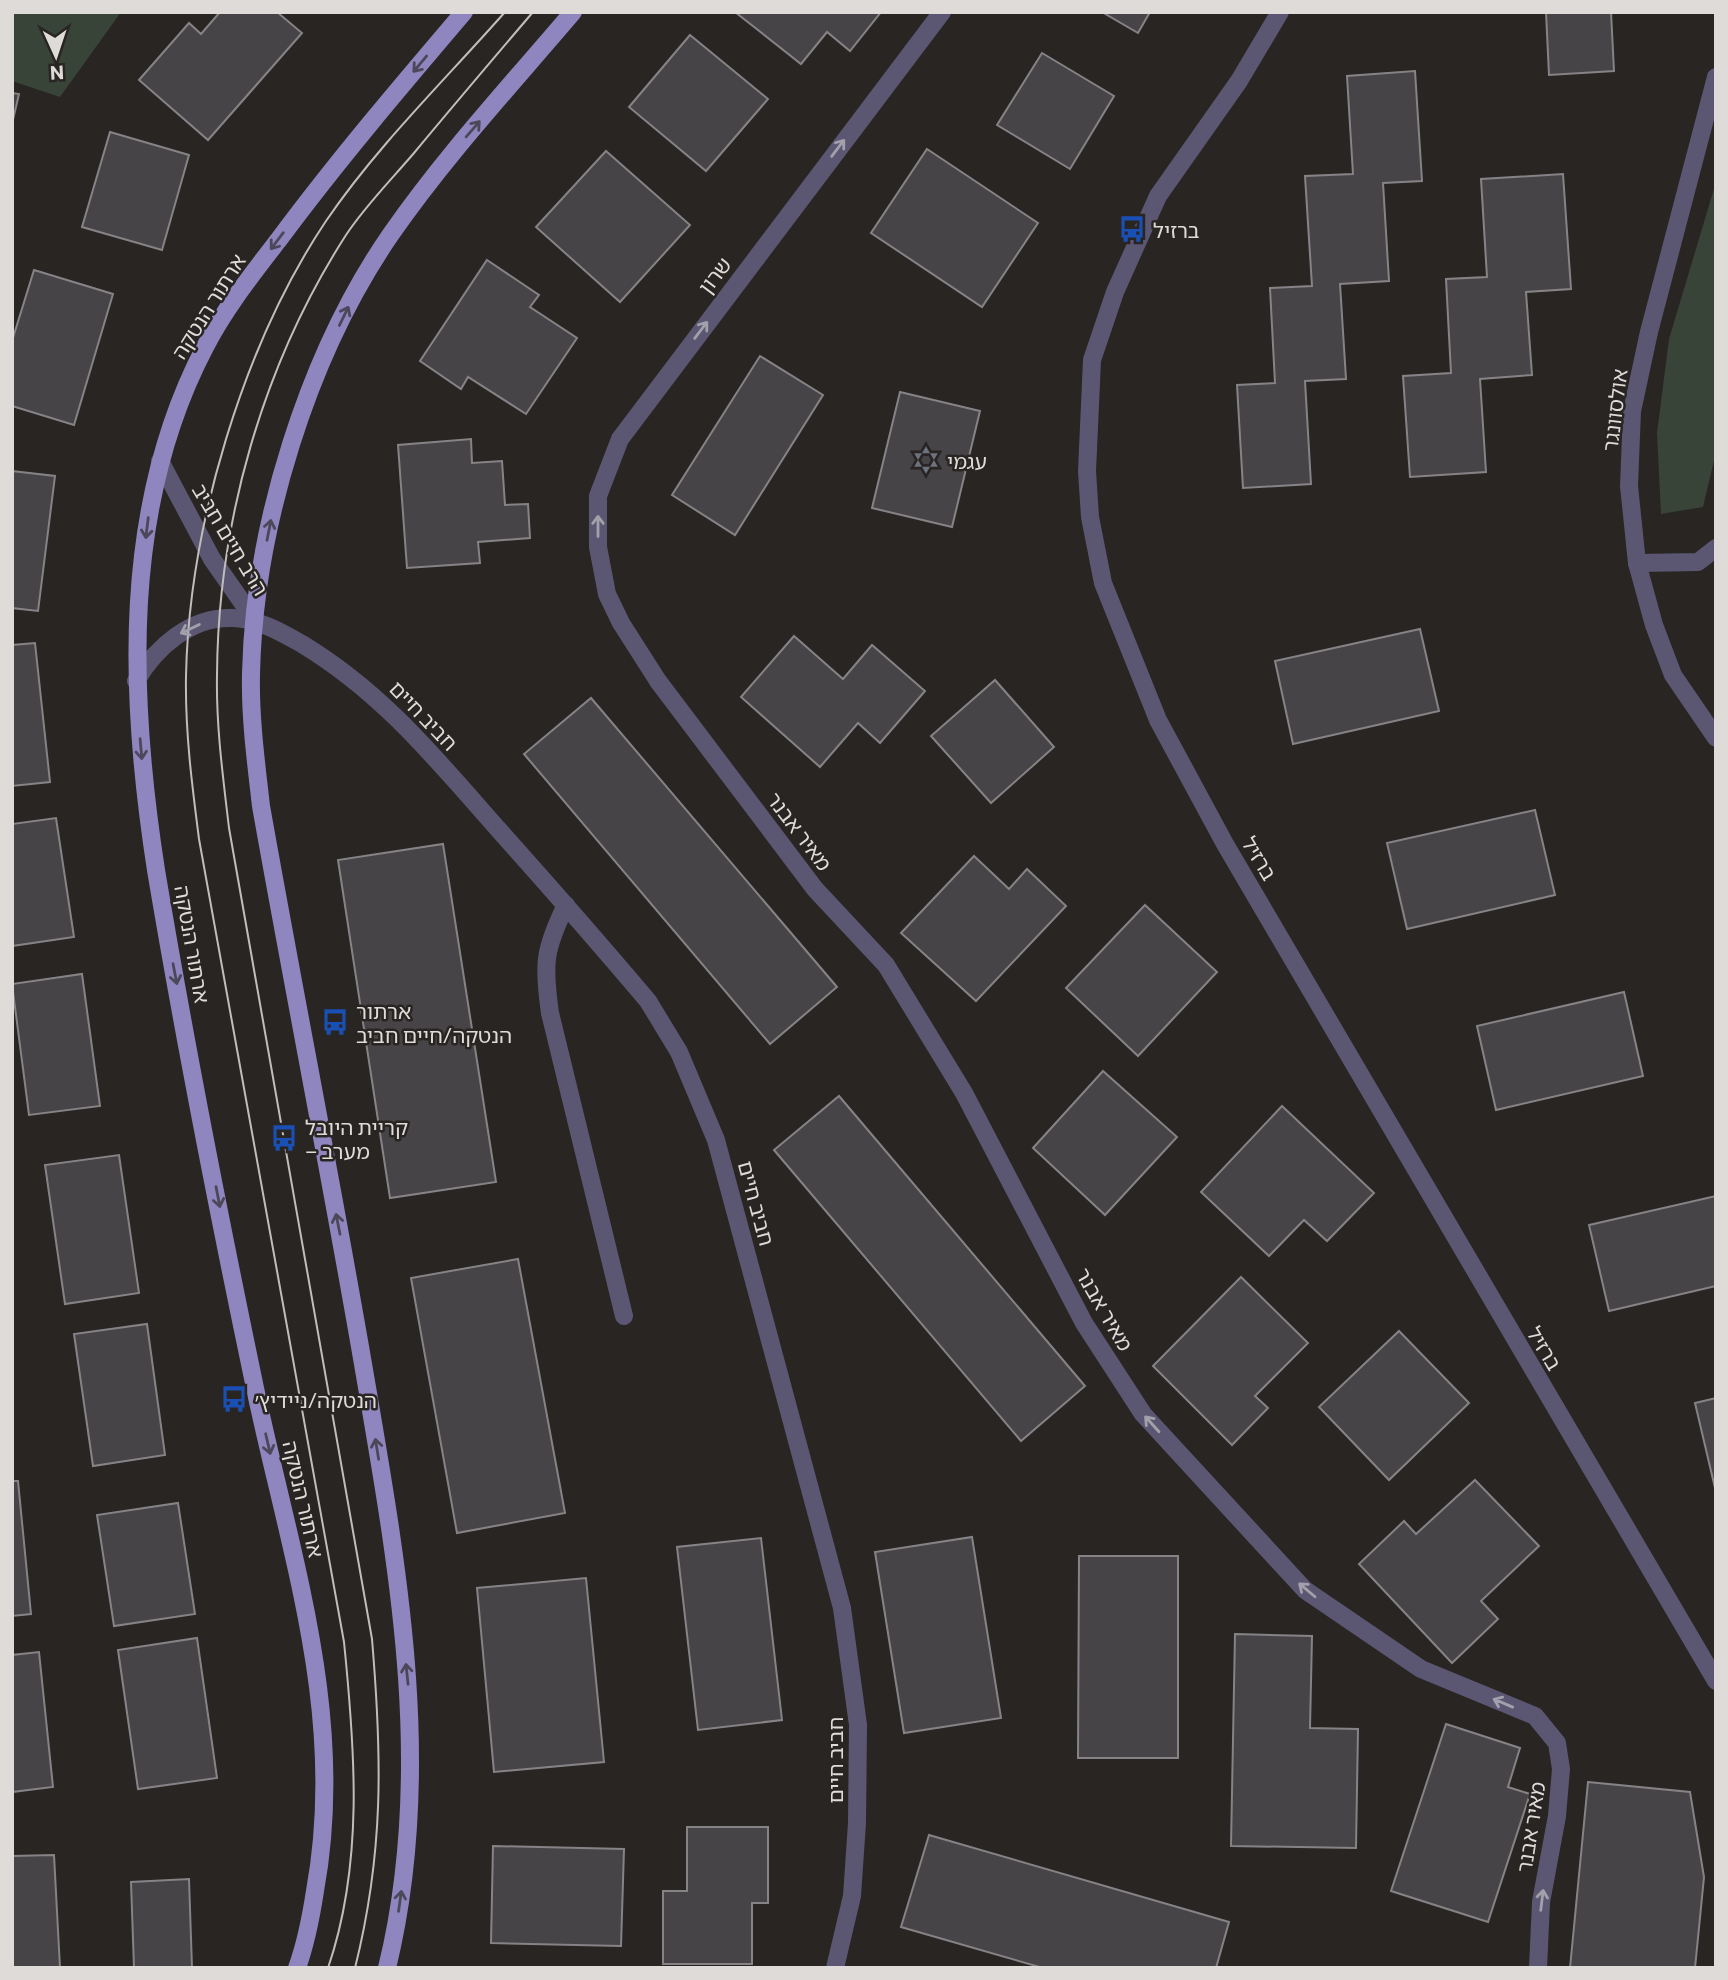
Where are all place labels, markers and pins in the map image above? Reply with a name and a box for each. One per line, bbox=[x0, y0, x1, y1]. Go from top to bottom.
bus stop icon: ברזיל bbox=[1117, 214, 1147, 244]
place label: ברזיל bbox=[1153, 217, 1200, 242]
synagogue icon: עגמי bbox=[911, 445, 941, 475]
place label: עגמי bbox=[947, 448, 987, 473]
place label: ארתור הנטקה/חיים חביב bbox=[356, 998, 512, 1047]
bus stop icon: ארתור הנטקה/חיים חביב bbox=[320, 1007, 350, 1037]
place label: קריית היובל – מערב bbox=[305, 1114, 408, 1163]
bus stop icon: קריית היובל – מערב bbox=[269, 1123, 299, 1153]
bus stop icon: הנטקה/ניידיץ׳ bbox=[219, 1384, 249, 1414]
place label: הנטקה/ניידיץ׳ bbox=[255, 1387, 377, 1412]

